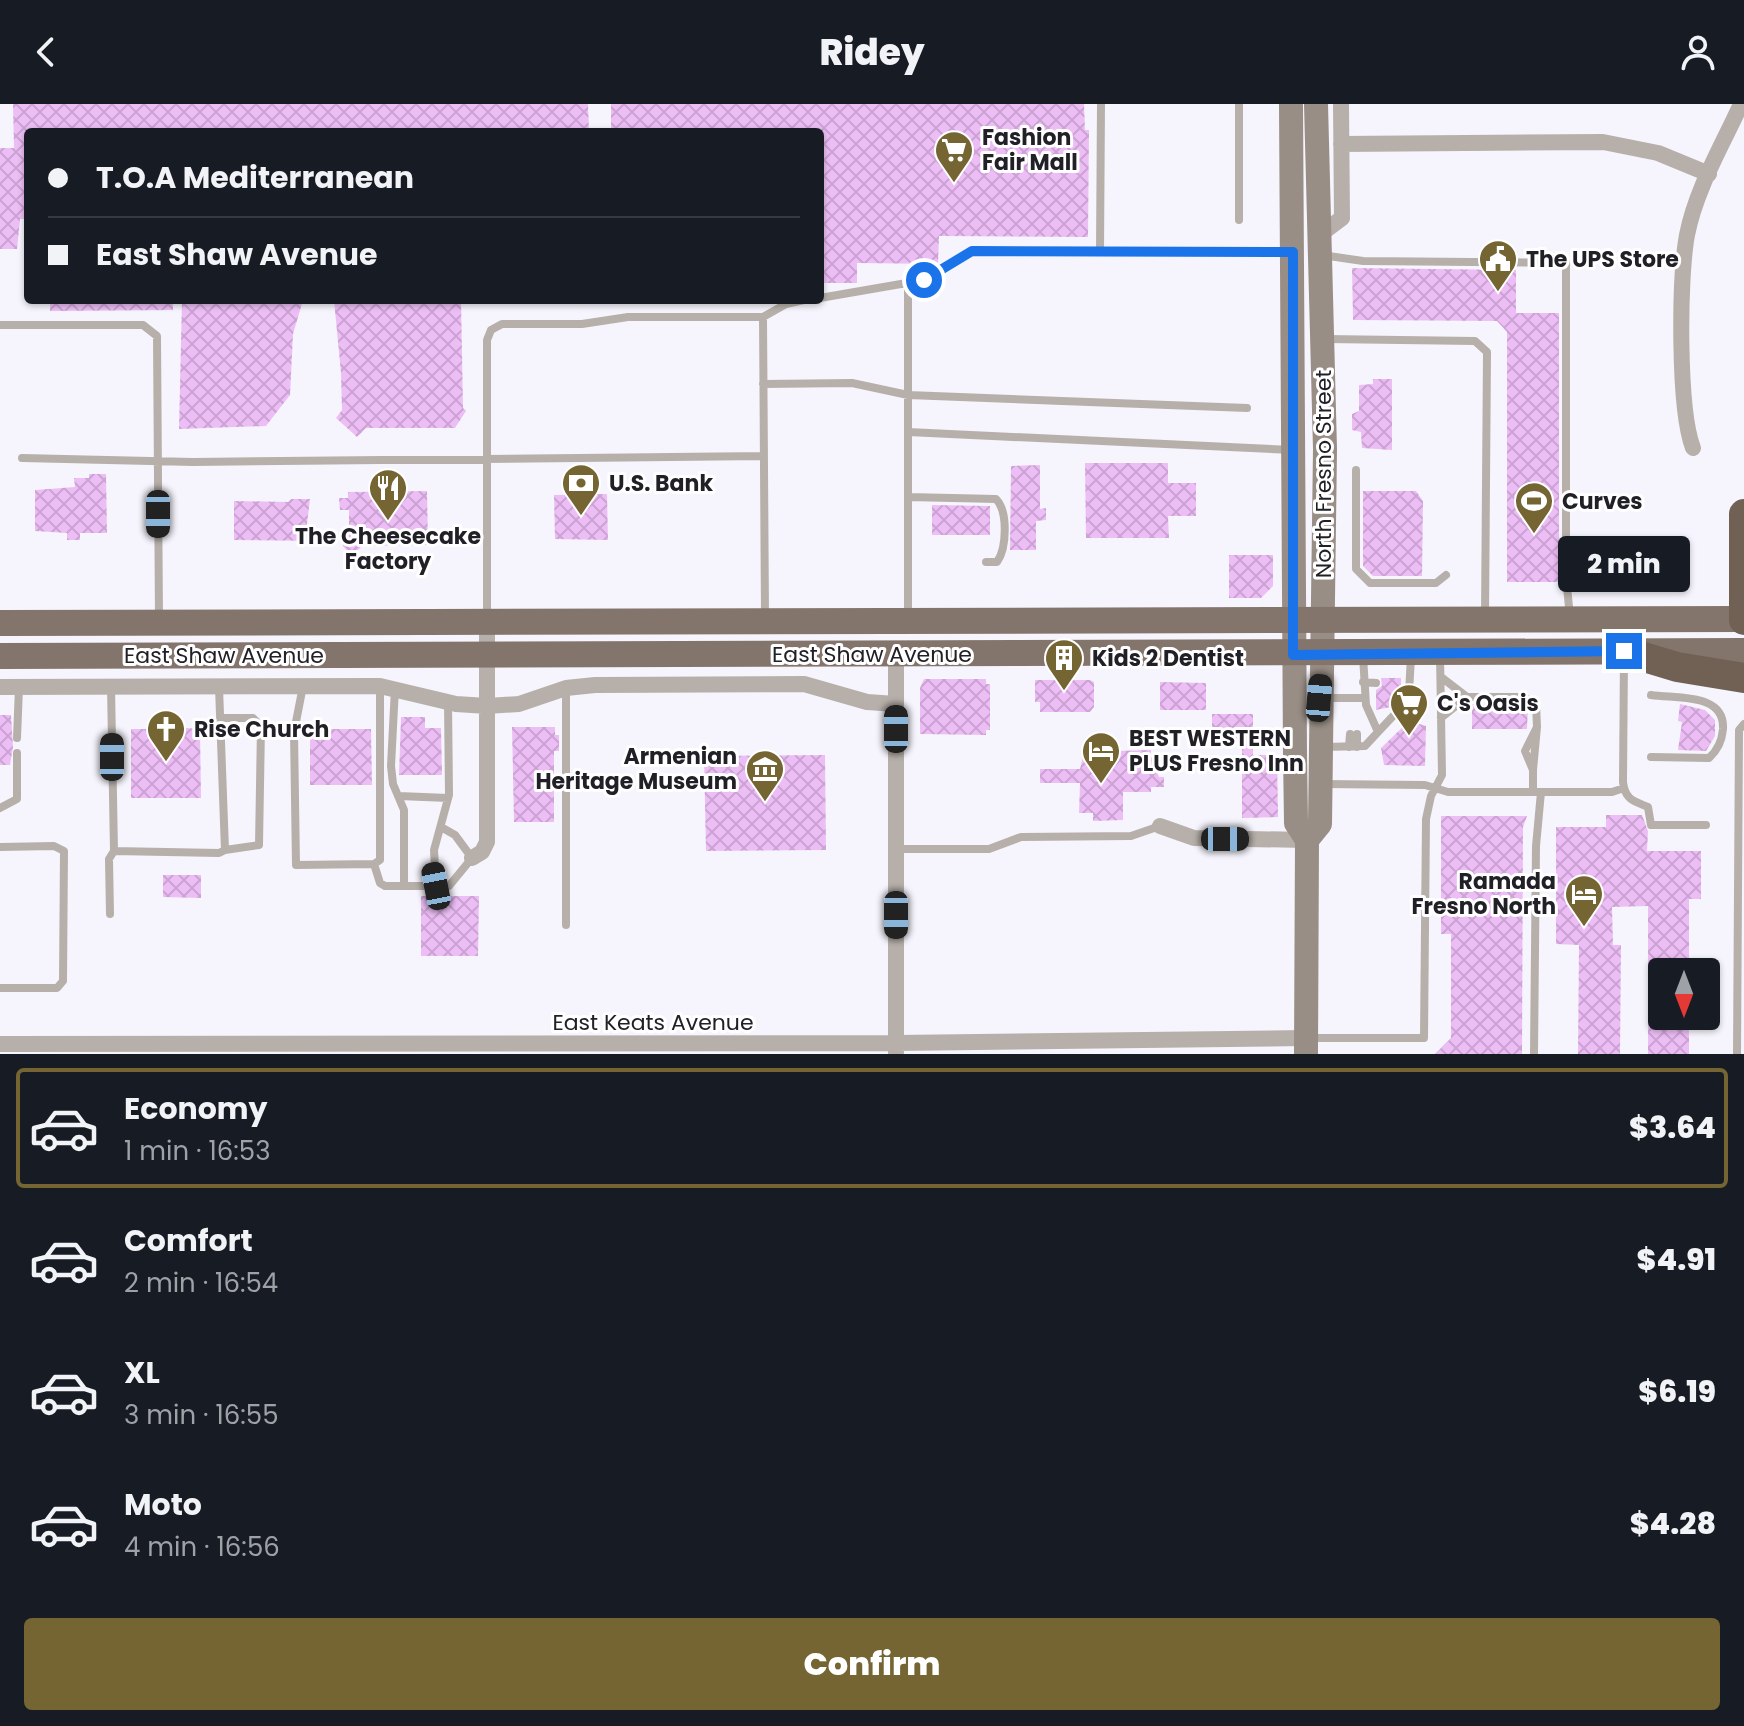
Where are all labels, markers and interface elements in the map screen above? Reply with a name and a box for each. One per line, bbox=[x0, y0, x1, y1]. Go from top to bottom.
text: Ridey bbox=[819, 27, 925, 78]
icon: back bbox=[24, 30, 68, 74]
icon: person bbox=[1676, 30, 1720, 74]
place label: Fashion Fair Mall bbox=[982, 122, 1078, 178]
supermarket icon: Fashion Fair Mall bbox=[933, 129, 975, 184]
text: T.O.A Mediterranean bbox=[96, 156, 414, 199]
text: East Shaw Avenue bbox=[96, 233, 378, 276]
public building icon: The UPS Store bbox=[1477, 238, 1519, 293]
place label: The UPS Store bbox=[1526, 244, 1679, 275]
route start bbox=[906, 262, 942, 298]
street label: North Fresno Street bbox=[1308, 370, 1339, 578]
bank icon: U.S. Bank bbox=[560, 462, 602, 517]
restaurant icon: The Cheesecake Factory bbox=[367, 467, 409, 522]
place label: U.S. Bank bbox=[609, 468, 713, 499]
sports icon: Curves bbox=[1513, 480, 1555, 535]
place label: Curves bbox=[1562, 486, 1643, 517]
car bbox=[146, 490, 170, 538]
place label: The Cheesecake Factory bbox=[295, 521, 481, 577]
callout: 2 min bbox=[1558, 535, 1690, 591]
text: 2 min bbox=[1587, 546, 1661, 582]
route end bbox=[1606, 633, 1642, 669]
building icon: Kids 2 Dentist bbox=[1043, 637, 1085, 692]
street label: East Shaw Avenue bbox=[772, 639, 972, 670]
street label: East Shaw Avenue bbox=[124, 640, 324, 671]
place label: Kids 2 Dentist bbox=[1092, 643, 1244, 674]
car bbox=[1305, 673, 1333, 723]
supermarket icon: C's Oasis bbox=[1388, 682, 1430, 737]
place label: C's Oasis bbox=[1437, 688, 1539, 719]
car bbox=[884, 705, 908, 753]
church icon: Rise Church bbox=[145, 708, 187, 763]
place label: Rise Church bbox=[194, 714, 329, 745]
place label: BEST WESTERN PLUS Fresno Inn bbox=[1129, 723, 1304, 779]
hotel icon: BEST WESTERN PLUS Fresno Inn bbox=[1080, 730, 1122, 785]
car bbox=[100, 733, 124, 781]
place label: Armenian Heritage Museum bbox=[535, 741, 737, 797]
museum icon: Armenian Heritage Museum bbox=[744, 748, 786, 803]
car bbox=[1201, 827, 1249, 851]
car bbox=[420, 860, 452, 912]
place label: Ramada Fresno North bbox=[1411, 866, 1556, 922]
hotel icon: Ramada Fresno North bbox=[1563, 873, 1605, 928]
car bbox=[884, 891, 908, 939]
north arrow bbox=[1648, 958, 1720, 1030]
map controls bbox=[1648, 958, 1720, 1030]
street label: East Keats Avenue bbox=[552, 1007, 754, 1038]
text: Economy bbox=[124, 1087, 268, 1130]
icon: car bbox=[28, 1092, 100, 1164]
text: $3.64 bbox=[1629, 1106, 1716, 1149]
text: 1 min · 16:53 bbox=[124, 1133, 270, 1169]
text: Comfort bbox=[124, 1219, 253, 1262]
icon: car bbox=[28, 1224, 100, 1296]
text: $4.91 bbox=[1637, 1238, 1716, 1281]
text: 2 min · 16:54 bbox=[124, 1265, 278, 1301]
text: XL bbox=[124, 1351, 160, 1394]
icon: car bbox=[28, 1356, 100, 1428]
text: $6.19 bbox=[1638, 1370, 1716, 1413]
text: 3 min · 16:55 bbox=[124, 1397, 279, 1433]
text: Moto bbox=[124, 1483, 202, 1526]
icon: car bbox=[28, 1488, 100, 1560]
text: $4.28 bbox=[1630, 1502, 1716, 1545]
text: 4 min · 16:56 bbox=[124, 1529, 280, 1565]
button: Confirm bbox=[24, 1618, 1720, 1710]

